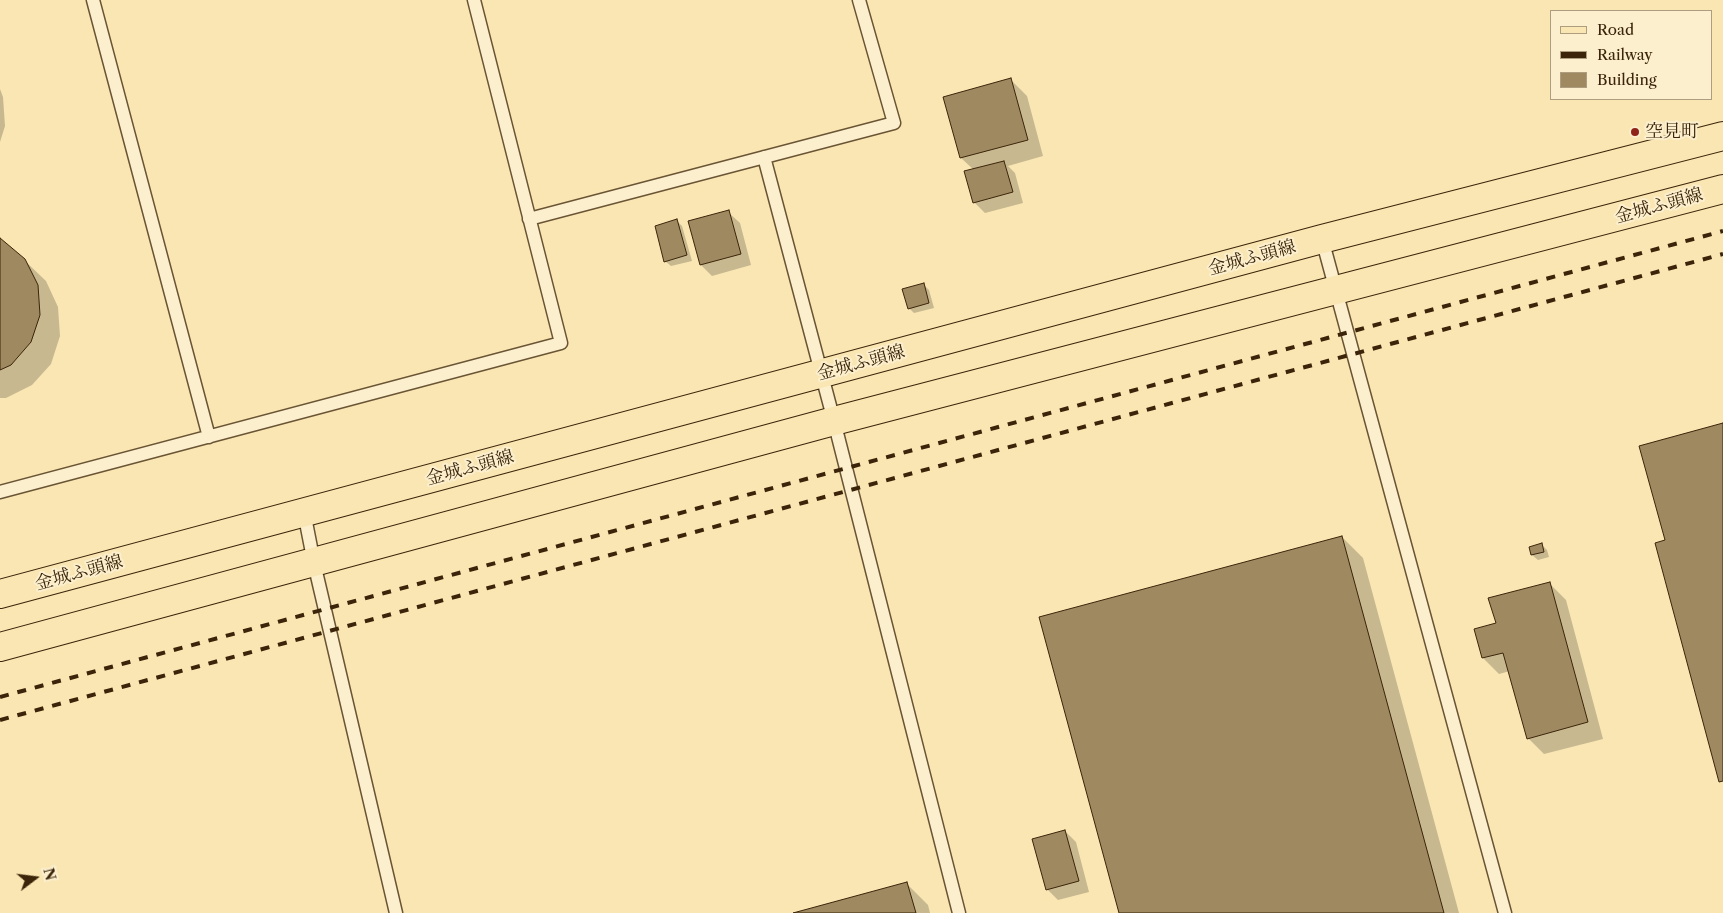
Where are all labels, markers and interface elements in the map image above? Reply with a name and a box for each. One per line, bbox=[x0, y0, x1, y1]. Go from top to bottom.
legend bbox=[1550, 10, 1713, 100]
text: Road bbox=[1597, 20, 1634, 39]
text: Railway bbox=[1597, 45, 1653, 64]
text: Building bbox=[1597, 70, 1657, 89]
place label: 空見町 bbox=[1645, 121, 1699, 143]
marker: 空見町 bbox=[1629, 126, 1641, 138]
street label: 金城ふ頭線 bbox=[1613, 184, 1705, 228]
street label: 金城ふ頭線 bbox=[1206, 236, 1298, 280]
street label: 金城ふ頭線 bbox=[815, 341, 907, 385]
street label: 金城ふ頭線 bbox=[424, 446, 516, 490]
street label: 金城ふ頭線 bbox=[33, 551, 125, 595]
north arrow bbox=[10, 853, 60, 903]
text: N bbox=[39, 866, 60, 882]

